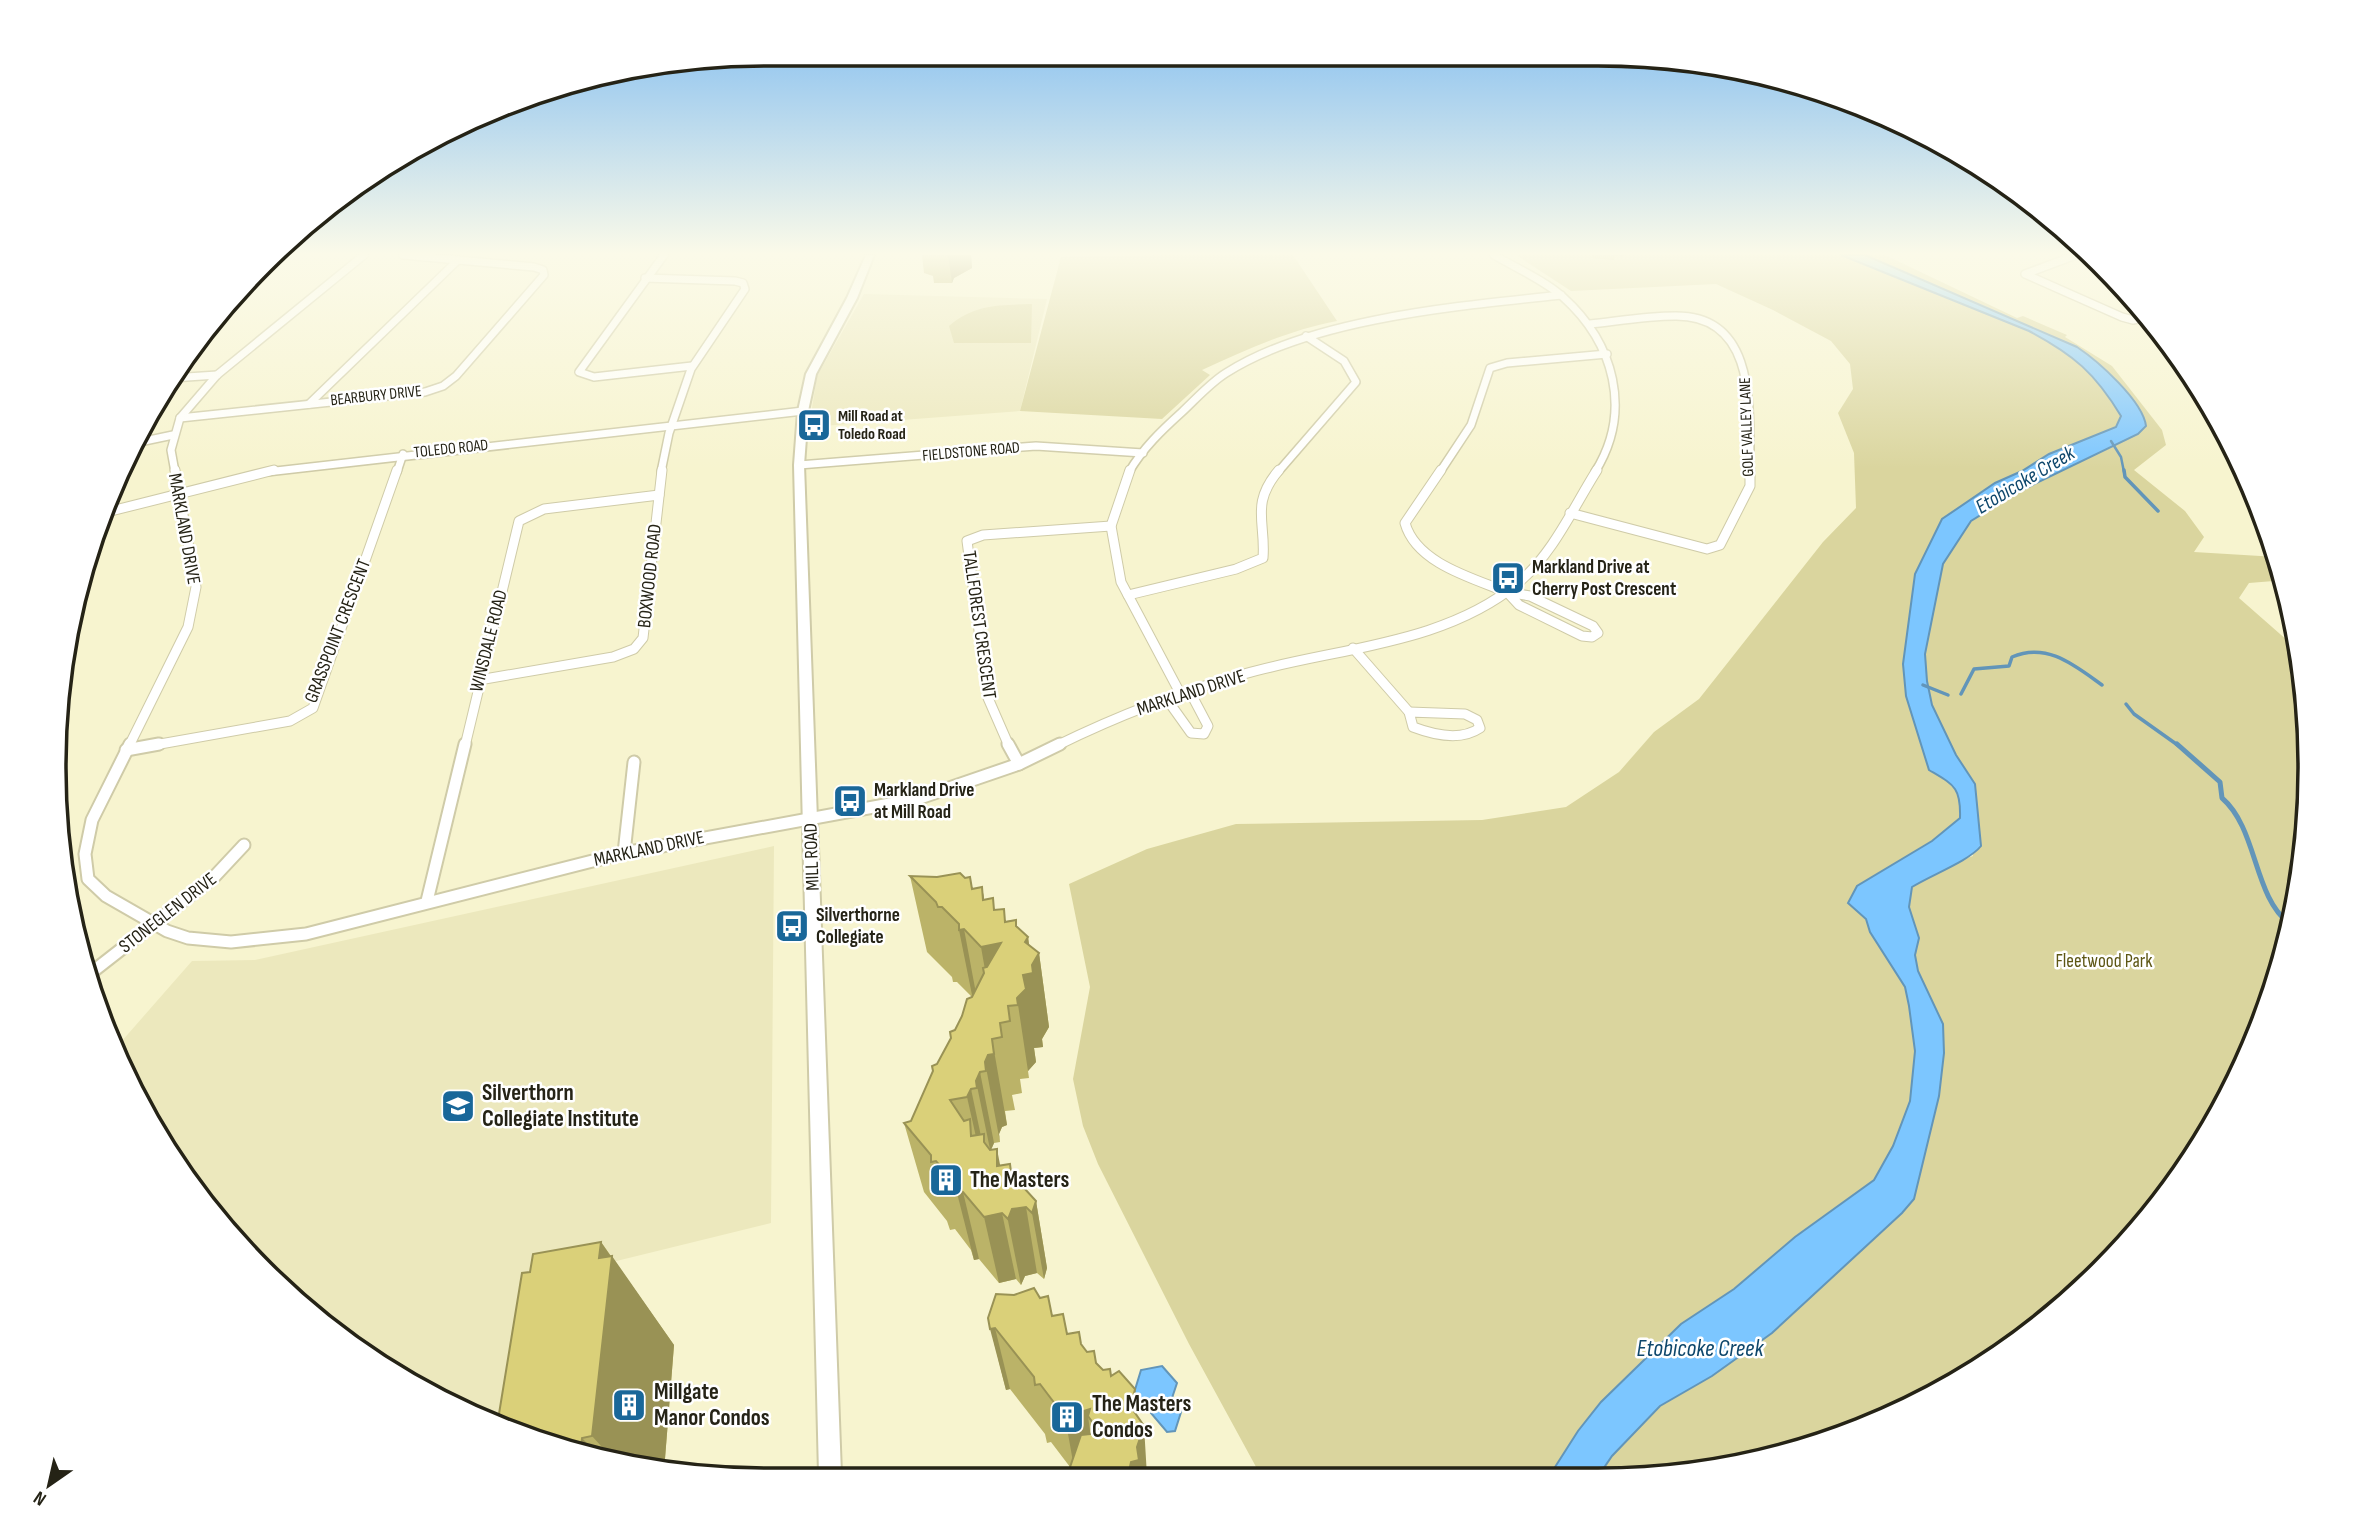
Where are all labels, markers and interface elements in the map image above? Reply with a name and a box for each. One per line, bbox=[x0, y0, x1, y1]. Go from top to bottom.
street label: GOLF VALLEY LANE bbox=[1736, 377, 1758, 477]
street label: BEARBURY DRIVE bbox=[329, 382, 423, 410]
bus stop icon: Mill Road at Toledo Road bbox=[795, 406, 833, 444]
place label: Mill Road at Toledo Road bbox=[838, 407, 906, 444]
street label: TOLEDO ROAD bbox=[413, 436, 489, 462]
street label: FIELDSTONE ROAD bbox=[921, 438, 1021, 466]
water label: Etobicoke Creek bbox=[1971, 440, 2080, 519]
street label: MARKLAND DRIVE bbox=[163, 472, 205, 586]
street label: BOXWOOD ROAD bbox=[633, 523, 667, 629]
street label: TALLFOREST CRESCENT bbox=[957, 549, 1001, 701]
street label: GRASSPOINT CRESCENT bbox=[300, 556, 376, 706]
place label: Markland Drive at Cherry Post Crescent bbox=[1532, 556, 1676, 601]
bus stop icon: Markland Drive at Cherry Post Crescent bbox=[1489, 559, 1527, 597]
street label: WINSDALE ROAD bbox=[465, 587, 513, 695]
street label: MARKLAND DRIVE bbox=[1134, 665, 1248, 721]
place label: Markland Drive at Mill Road bbox=[874, 779, 974, 824]
bus stop icon: Markland Drive at Mill Road bbox=[831, 782, 869, 820]
street label: MILL ROAD bbox=[799, 823, 825, 891]
street label: MARKLAND DRIVE bbox=[592, 826, 706, 872]
street label: STONEGLEN DRIVE bbox=[115, 868, 221, 958]
place label: Silverthorne Collegiate bbox=[816, 904, 900, 949]
bus stop icon: Silverthorne Collegiate bbox=[773, 907, 811, 945]
park label: Fleetwood Park bbox=[2056, 950, 2153, 973]
place label: Silverthorn Collegiate Institute bbox=[482, 1079, 639, 1133]
school or university icon: Silverthorn Collegiate Institute bbox=[439, 1087, 477, 1125]
building icon: The Masters bbox=[927, 1161, 965, 1199]
place label: The Masters bbox=[970, 1166, 1069, 1194]
water label: Etobicoke Creek bbox=[1637, 1334, 1764, 1363]
place label: Millgate Manor Condos bbox=[654, 1378, 770, 1432]
building icon: Millgate Manor Condos bbox=[610, 1386, 648, 1424]
place label: The Masters Condos bbox=[1092, 1390, 1191, 1444]
building icon: The Masters Condos bbox=[1048, 1398, 1086, 1436]
north arrow bbox=[14, 1450, 84, 1520]
text: N bbox=[30, 1485, 51, 1510]

